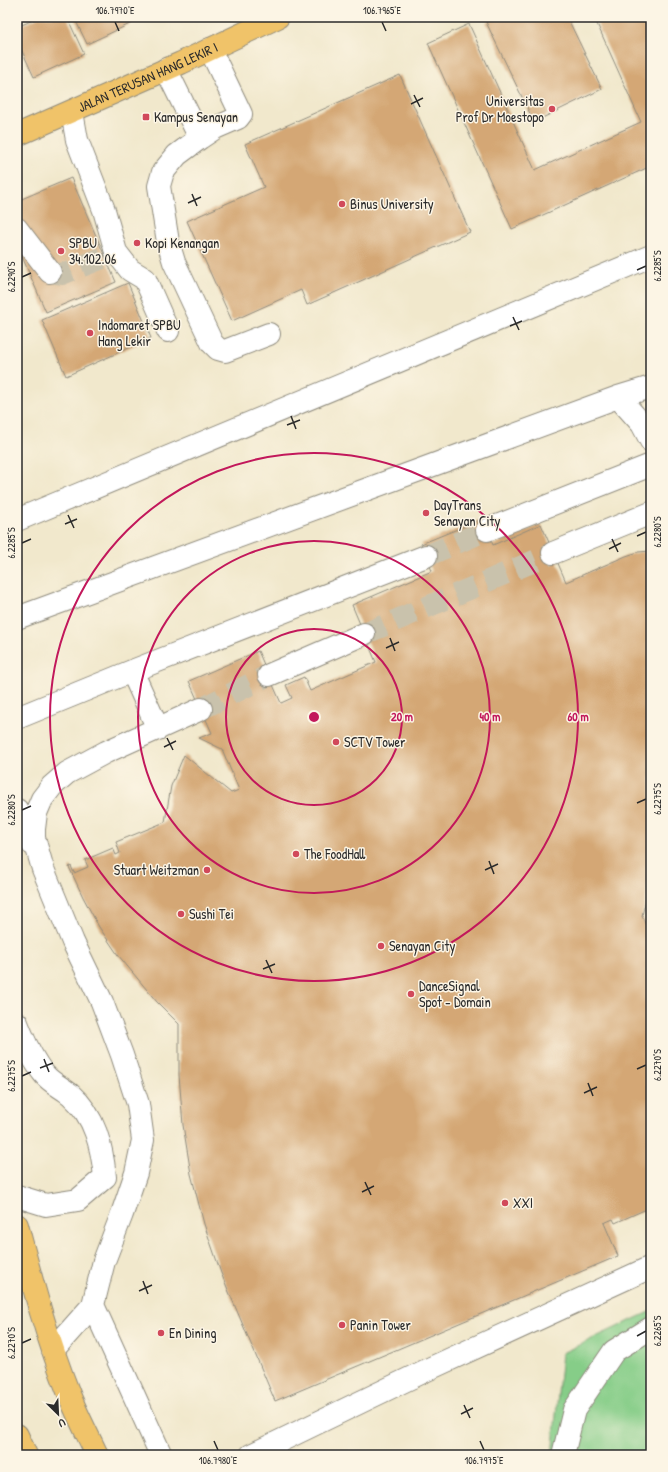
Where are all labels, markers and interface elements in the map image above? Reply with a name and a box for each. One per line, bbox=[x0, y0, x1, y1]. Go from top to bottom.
text: 106.7970°E bbox=[95, 4, 135, 17]
text: 106.7965°E bbox=[363, 4, 401, 17]
street label: JALAN TERUSAN HANG LEKIR I bbox=[75, 37, 221, 116]
place label: Universitas Prof Dr Moestopo bbox=[456, 91, 544, 127]
marker: Universitas Prof Dr Moestopo bbox=[547, 104, 557, 114]
place label: Kampus Senayan bbox=[154, 107, 238, 127]
marker: Kampus Senayan bbox=[141, 112, 151, 122]
place label: Binus University bbox=[350, 194, 434, 214]
marker: Binus University bbox=[337, 199, 347, 209]
place label: SPBU 34.102.06 bbox=[69, 233, 117, 268]
place label: Kopi Kenangan bbox=[145, 233, 219, 253]
marker: Kopi Kenangan bbox=[132, 238, 142, 248]
marker: SPBU 34.102.06 bbox=[56, 246, 66, 256]
text: 6.2285°S bbox=[651, 250, 664, 281]
text: 6.2290°S bbox=[5, 261, 18, 292]
place label: Indomaret SPBU Hang Lekir bbox=[98, 315, 181, 351]
marker: Indomaret SPBU Hang Lekir bbox=[85, 328, 95, 338]
place label: DayTrans Senayan City bbox=[434, 495, 500, 531]
marker: DayTrans Senayan City bbox=[421, 508, 431, 518]
text: 6.2280°S bbox=[651, 516, 664, 548]
text: 6.2285°S bbox=[5, 527, 18, 558]
text: 20 m bbox=[391, 708, 413, 725]
text: 40 m bbox=[480, 708, 500, 725]
text: 60 m bbox=[567, 708, 589, 725]
centre of rings bbox=[307, 710, 321, 724]
place label: SCTV Tower bbox=[344, 732, 406, 751]
marker: SCTV Tower bbox=[331, 737, 341, 747]
text: 6.2275°S bbox=[651, 783, 664, 815]
text: 6.2280°S bbox=[5, 794, 18, 826]
place label: The FoodHall bbox=[304, 844, 366, 863]
marker: The FoodHall bbox=[291, 849, 301, 859]
place label: Stuart Weitzman bbox=[114, 860, 199, 879]
marker: Stuart Weitzman bbox=[202, 865, 212, 875]
place label: Sushi Tei bbox=[189, 904, 234, 923]
marker: Sushi Tei bbox=[176, 909, 186, 919]
place label: Senayan City bbox=[389, 936, 455, 956]
marker: Senayan City bbox=[376, 941, 386, 951]
place label: DanceSignal Spot - Domain bbox=[419, 976, 491, 1012]
marker: DanceSignal Spot - Domain bbox=[406, 989, 416, 999]
text: 6.2270°S bbox=[651, 1049, 664, 1081]
text: 6.2275°S bbox=[5, 1060, 18, 1092]
place label: XXI bbox=[513, 1193, 533, 1212]
marker: XXI bbox=[500, 1198, 510, 1208]
place label: Panin Tower bbox=[350, 1315, 411, 1334]
text: 6.2265°S bbox=[651, 1315, 664, 1346]
marker: Panin Tower bbox=[337, 1320, 347, 1330]
place label: En Dining bbox=[169, 1323, 217, 1343]
text: 6.2270°S bbox=[5, 1327, 18, 1359]
marker: En Dining bbox=[156, 1328, 166, 1338]
north arrow bbox=[38, 1394, 78, 1434]
text: U bbox=[56, 1416, 68, 1431]
text: 106.7980°E bbox=[199, 1454, 238, 1467]
text: 106.7975°E bbox=[465, 1454, 504, 1467]

